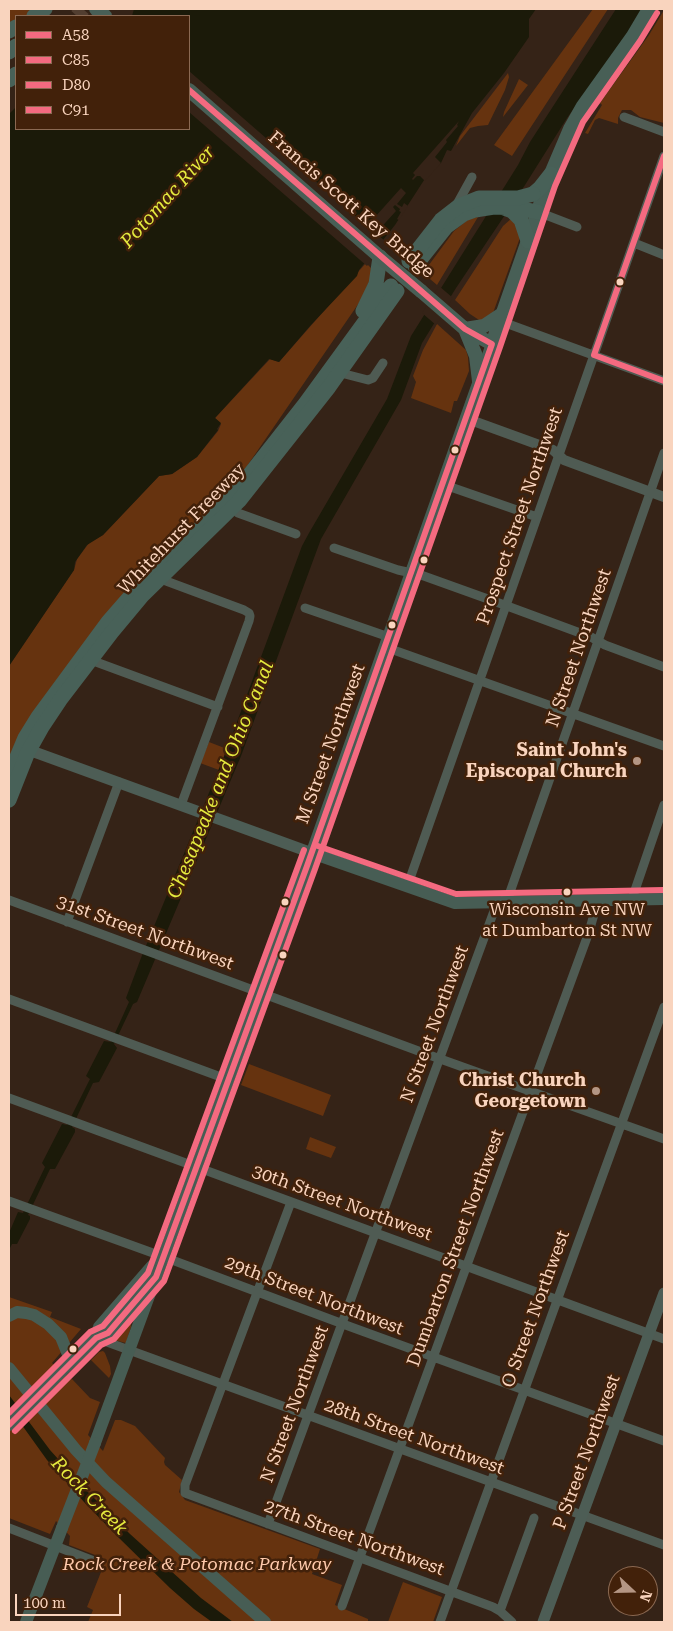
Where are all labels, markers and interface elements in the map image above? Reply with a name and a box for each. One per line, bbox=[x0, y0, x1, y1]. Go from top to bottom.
legend bbox=[15, 15, 190, 130]
text: A58 bbox=[62, 26, 89, 44]
text: C85 bbox=[62, 51, 90, 69]
text: D80 bbox=[62, 76, 90, 94]
text: C91 bbox=[62, 101, 90, 119]
street label: Francis Scott Key Bridge bbox=[264, 127, 438, 283]
water label: Potomac River bbox=[116, 141, 220, 253]
unlabelled marker bbox=[615, 277, 625, 287]
street label: Prospect Street Northwest bbox=[473, 405, 567, 627]
unlabelled marker bbox=[450, 445, 460, 455]
street label: Whitehurst Freeway bbox=[114, 459, 250, 599]
unlabelled marker bbox=[419, 555, 429, 565]
street label: N Street Northwest bbox=[542, 566, 616, 730]
unlabelled marker bbox=[387, 620, 397, 630]
water label: Chesapeake and Ohio Canal bbox=[163, 658, 279, 902]
street label: M Street Northwest bbox=[292, 661, 370, 827]
place label: Saint John's Episcopal Church bbox=[466, 740, 627, 782]
marker: Saint John's Episcopal Church bbox=[631, 755, 643, 767]
marker: Wisconsin Ave NW at Dumbarton St NW bbox=[562, 887, 572, 897]
street label: 31st Street Northwest bbox=[53, 891, 237, 975]
unlabelled marker bbox=[280, 897, 290, 907]
place label: Wisconsin Ave NW at Dumbarton St NW bbox=[482, 900, 652, 940]
street label: N Street Northwest bbox=[396, 942, 474, 1106]
unlabelled marker bbox=[278, 950, 288, 960]
place label: Christ Church Georgetown bbox=[459, 1070, 586, 1112]
marker: Christ Church Georgetown bbox=[590, 1085, 602, 1097]
street label: Dumbarton Street Northwest bbox=[403, 1126, 509, 1370]
street label: 30th Street Northwest bbox=[249, 1160, 435, 1246]
street label: O Street Northwest bbox=[497, 1227, 575, 1391]
street label: 29th Street Northwest bbox=[221, 1252, 407, 1340]
street label: N Street Northwest bbox=[256, 1322, 334, 1486]
unlabelled marker bbox=[68, 1344, 78, 1354]
street label: P Street Northwest bbox=[549, 1372, 625, 1532]
street label: 28th Street Northwest bbox=[321, 1394, 507, 1480]
water label: Rock Creek bbox=[46, 1452, 132, 1540]
street label: 27th Street Northwest bbox=[261, 1495, 447, 1581]
park label: Rock Creek & Potomac Parkway bbox=[63, 1554, 331, 1576]
north arrow bbox=[608, 1566, 658, 1616]
scale bar bbox=[18, 1584, 124, 1616]
text: N bbox=[637, 1588, 655, 1604]
text: 100 m bbox=[23, 1594, 66, 1612]

